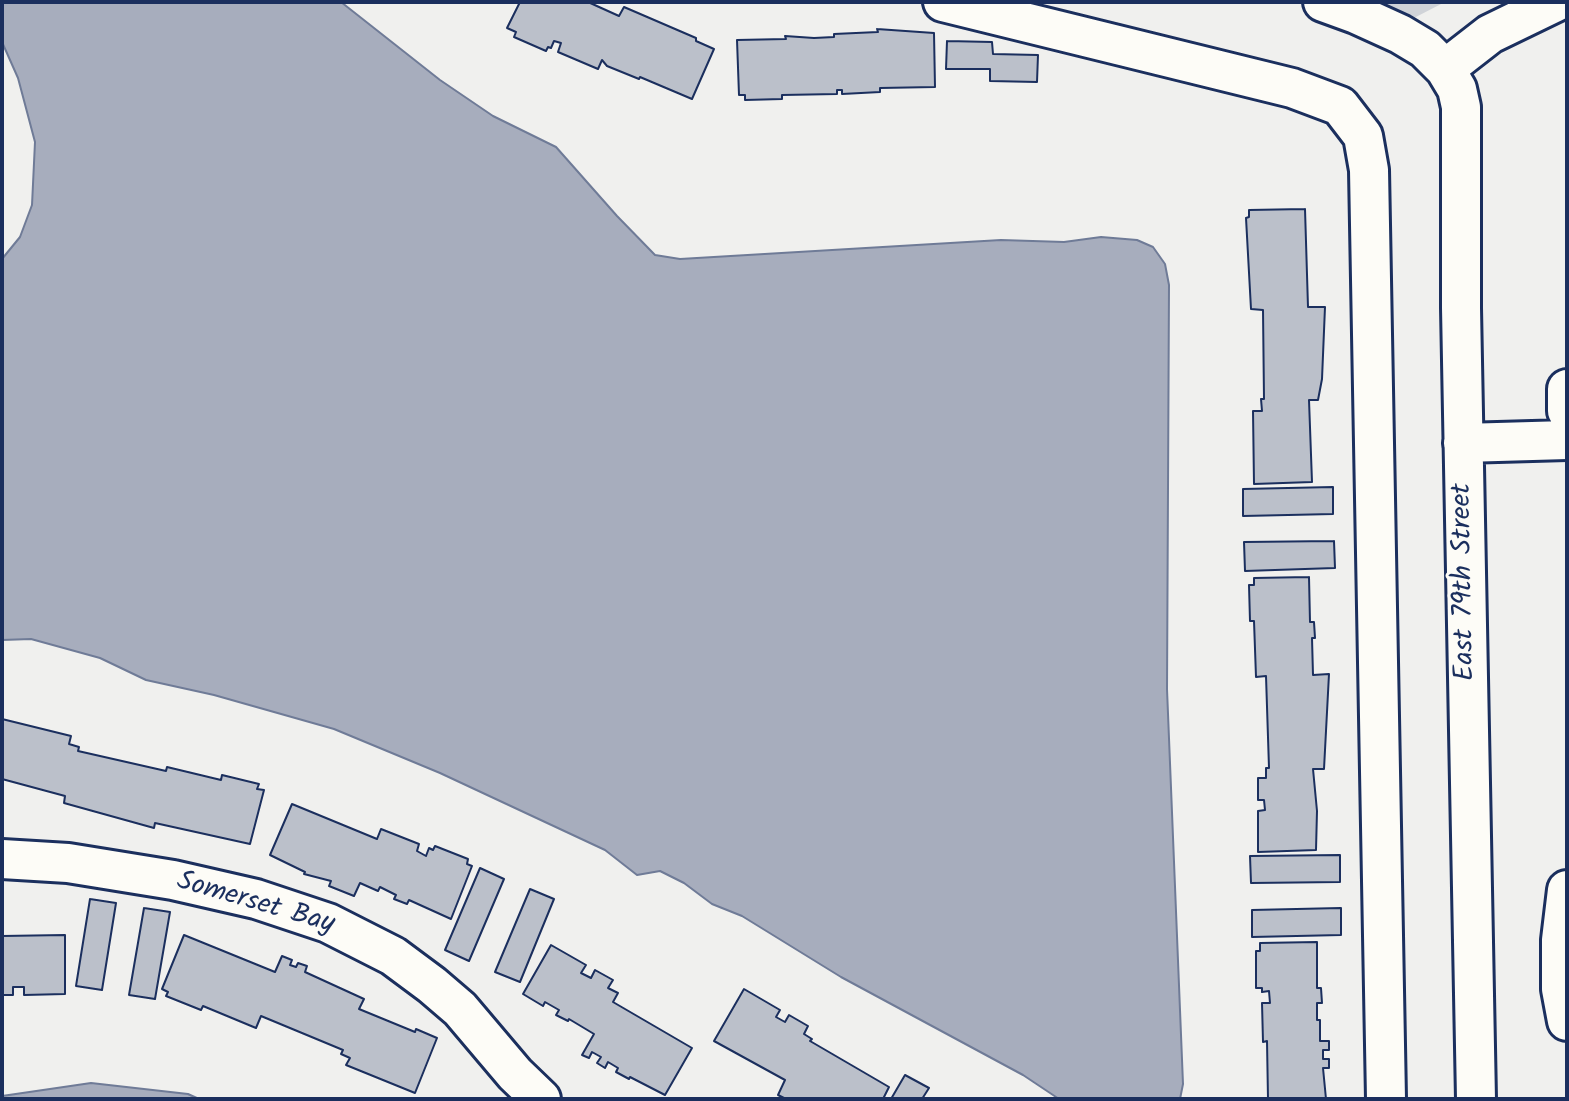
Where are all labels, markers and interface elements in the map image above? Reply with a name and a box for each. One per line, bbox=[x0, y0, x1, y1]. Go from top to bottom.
street label: East 79th Street bbox=[1447, 483, 1485, 681]
street label: Somerset Bay bbox=[172, 866, 338, 944]

